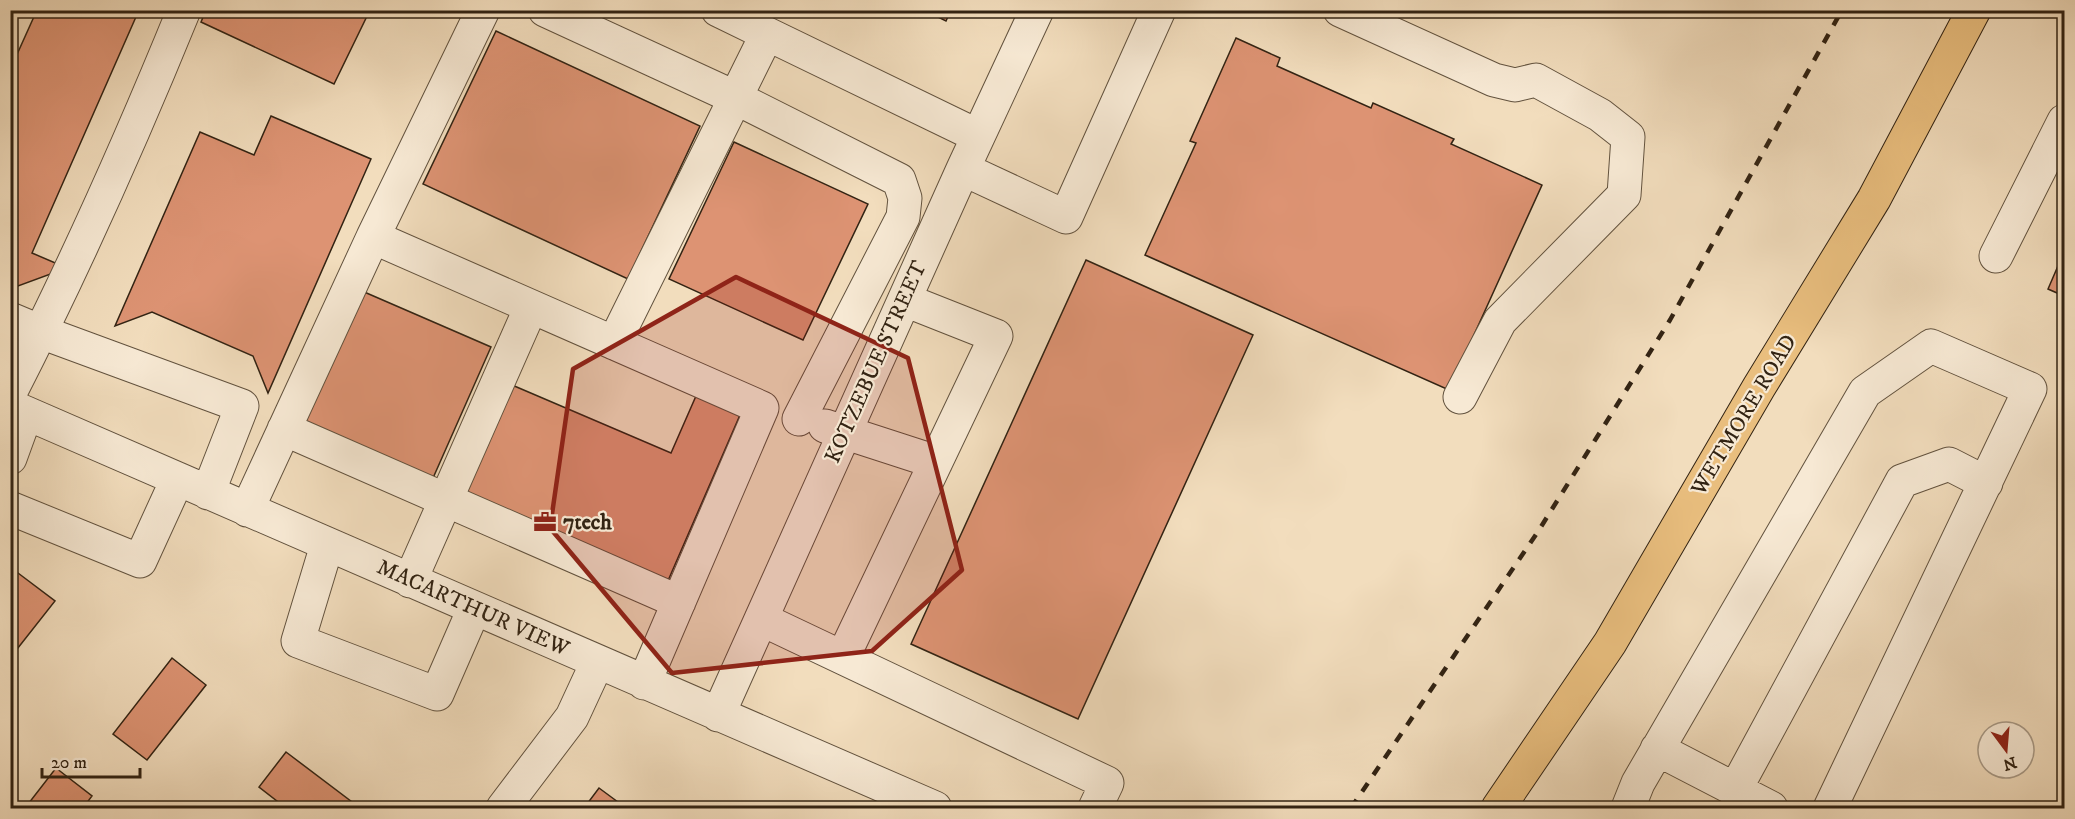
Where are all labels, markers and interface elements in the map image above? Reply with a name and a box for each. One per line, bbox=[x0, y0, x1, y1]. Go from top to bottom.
street label: KOTZEBUE STREET bbox=[819, 256, 933, 467]
street label: WETMORE ROAD bbox=[1685, 330, 1803, 501]
office icon: 7tech bbox=[532, 509, 558, 535]
place label: 7tech bbox=[563, 509, 612, 536]
street label: MACARTHUR VIEW bbox=[373, 553, 574, 663]
north arrow bbox=[1976, 720, 2036, 780]
scale bar bbox=[42, 741, 140, 779]
text: 20 m bbox=[51, 752, 87, 774]
text: N bbox=[2001, 752, 2019, 775]

